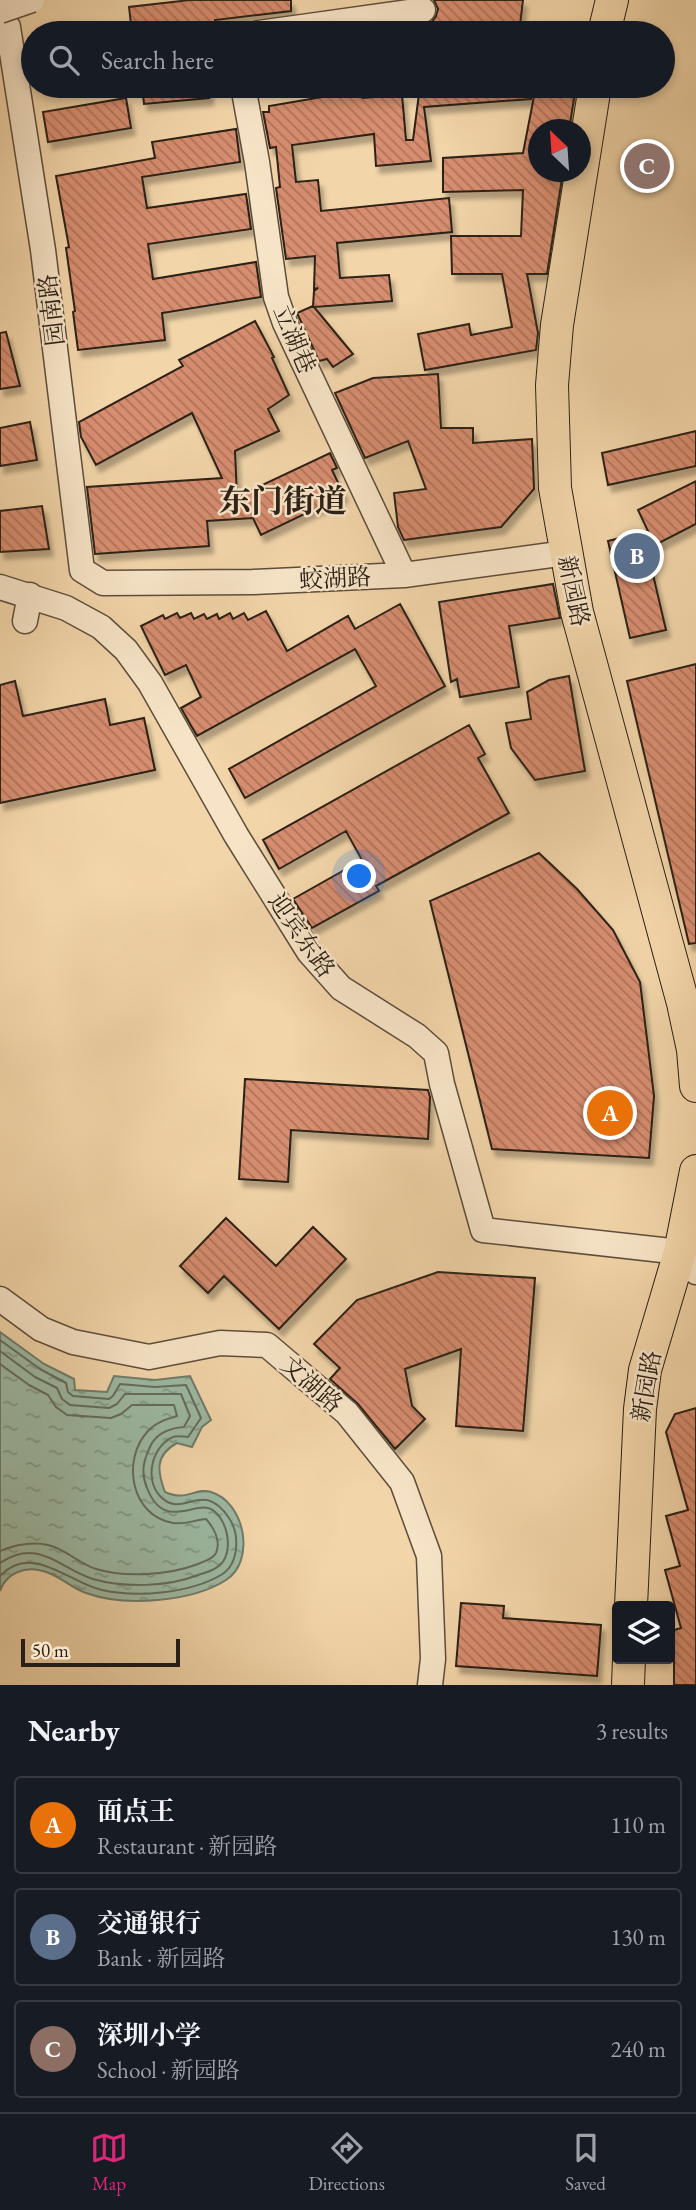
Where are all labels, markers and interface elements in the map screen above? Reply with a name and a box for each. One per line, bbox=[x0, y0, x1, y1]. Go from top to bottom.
search box bbox=[21, 21, 675, 98]
icon: search bbox=[45, 41, 83, 79]
text: Search here bbox=[101, 43, 214, 77]
north arrow bbox=[528, 119, 591, 182]
pin: C bbox=[624, 140, 670, 192]
street label: 园南路 bbox=[31, 272, 71, 348]
street label: 立湖巷 bbox=[267, 300, 323, 378]
district label: 东门街道 bbox=[219, 480, 347, 522]
pin: B bbox=[614, 530, 660, 582]
street label: 新园路 bbox=[551, 553, 597, 629]
street label: 蛟湖路 bbox=[298, 561, 372, 595]
your location bbox=[342, 859, 376, 893]
street label: 迎宾东路 bbox=[262, 887, 342, 983]
pin: A bbox=[587, 1087, 633, 1139]
street label: 新园路 bbox=[624, 1348, 668, 1424]
street label: 文湖路 bbox=[275, 1349, 349, 1419]
map controls bbox=[612, 1601, 675, 1664]
button: layers bbox=[612, 1601, 675, 1664]
scale bar bbox=[21, 1636, 180, 1668]
text: 50 m bbox=[32, 1638, 69, 1663]
text: Nearby bbox=[28, 1711, 120, 1750]
text: 3 results bbox=[596, 1716, 668, 1746]
text: 面点王 bbox=[97, 1794, 175, 1828]
text: A bbox=[45, 1810, 61, 1840]
text: 110 m bbox=[610, 1810, 666, 1840]
text: Restaurant · 新园路 bbox=[97, 1831, 277, 1861]
text: 交通银行 bbox=[97, 1906, 201, 1940]
text: B bbox=[46, 1922, 60, 1952]
text: 130 m bbox=[610, 1922, 666, 1952]
text: Bank · 新园路 bbox=[97, 1943, 225, 1973]
text: 深圳小学 bbox=[97, 2018, 201, 2052]
text: C bbox=[45, 2034, 61, 2064]
text: 240 m bbox=[610, 2034, 666, 2064]
text: School · 新园路 bbox=[97, 2055, 240, 2085]
tab: Map bbox=[90, 2129, 128, 2196]
tab: Directions bbox=[308, 2129, 385, 2196]
tab: Saved bbox=[565, 2129, 606, 2196]

